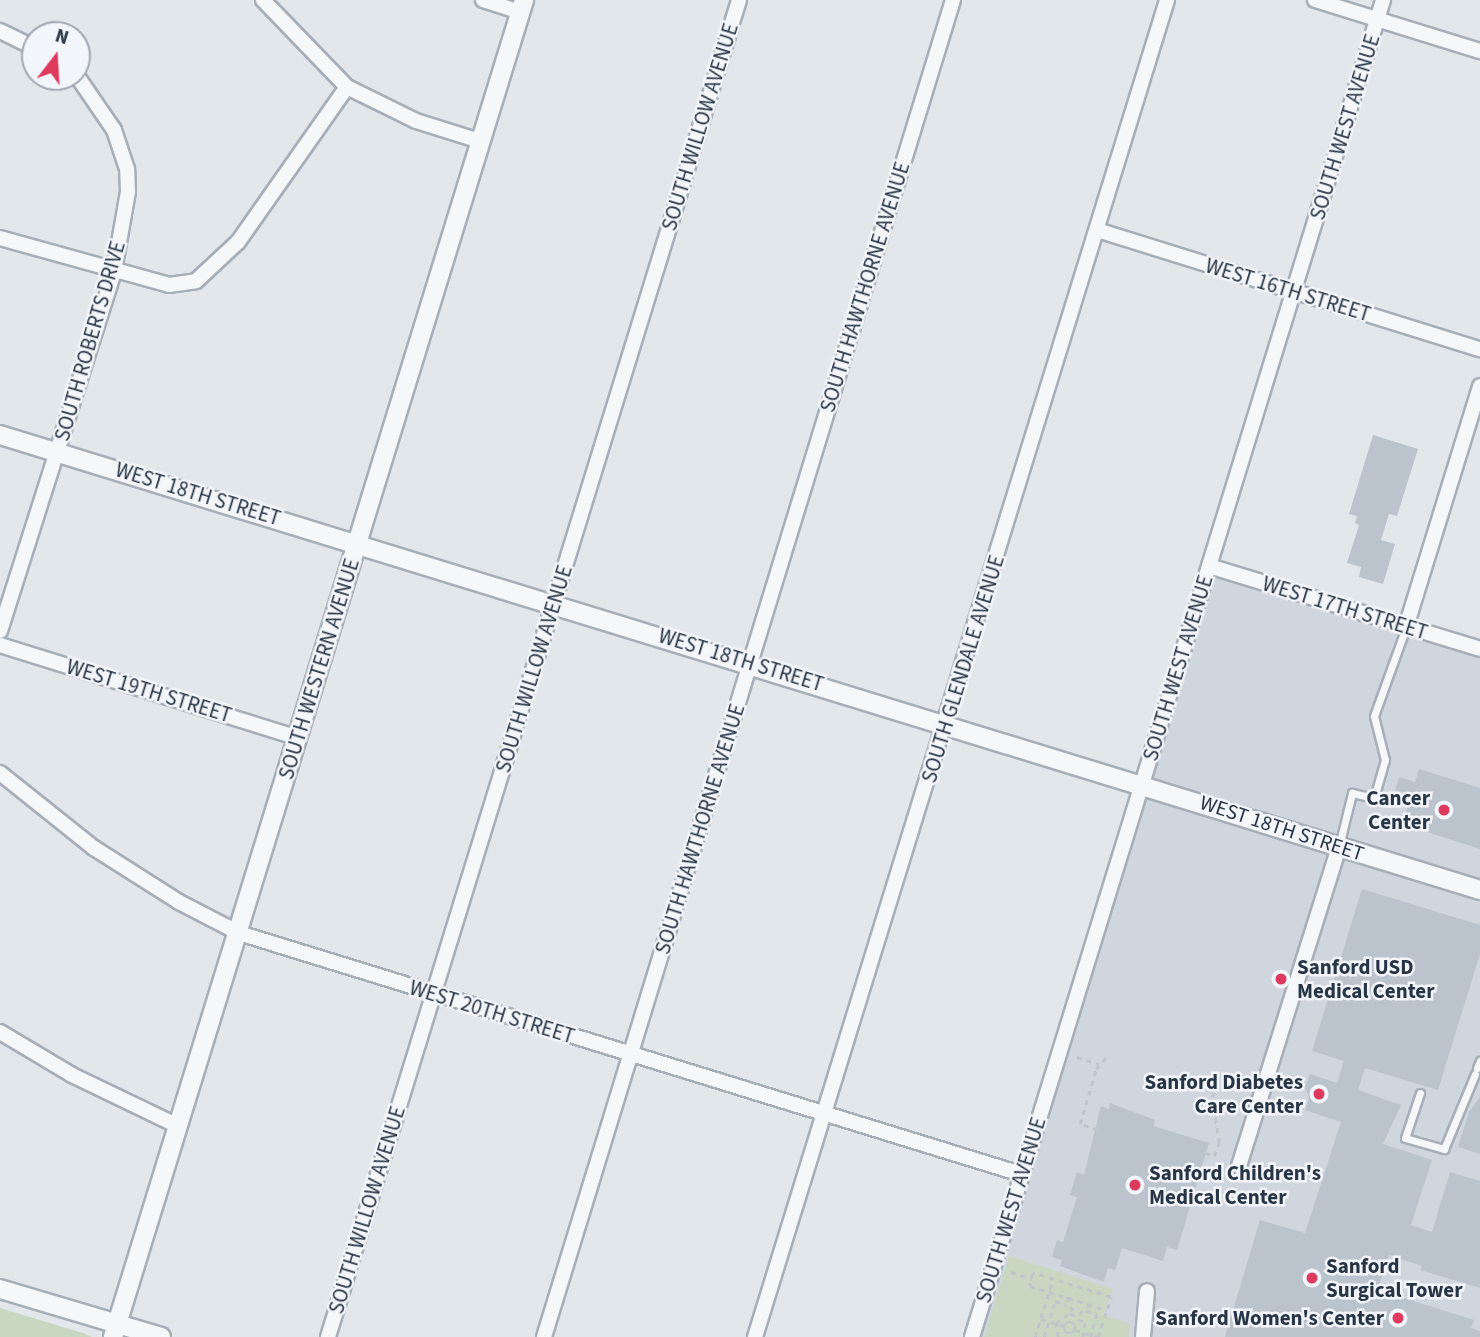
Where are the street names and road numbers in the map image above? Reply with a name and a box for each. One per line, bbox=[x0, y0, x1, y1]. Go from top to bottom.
street label: SOUTH WILLOW AVENUE bbox=[656, 20, 744, 234]
street label: SOUTH WEST AVENUE bbox=[1305, 31, 1385, 223]
street label: SOUTH HAWTHORNE AVENUE bbox=[815, 159, 915, 415]
street label: SOUTH ROBERTS DRIVE bbox=[49, 238, 131, 444]
street label: WEST 16TH STREET bbox=[1202, 253, 1374, 327]
street label: WEST 18TH STREET bbox=[112, 457, 284, 531]
street label: SOUTH GLENDALE AVENUE bbox=[916, 552, 1010, 786]
street label: SOUTH WESTERN AVENUE bbox=[273, 556, 365, 782]
street label: SOUTH WILLOW AVENUE bbox=[490, 562, 578, 776]
street label: WEST 17TH STREET bbox=[1259, 571, 1431, 645]
street label: SOUTH WEST AVENUE bbox=[1138, 572, 1218, 764]
street label: WEST 18TH STREET bbox=[655, 623, 827, 697]
street label: WEST 19TH STREET bbox=[63, 654, 235, 728]
street label: SOUTH HAWTHORNE AVENUE bbox=[650, 701, 750, 957]
street label: WEST 18TH STREET bbox=[1197, 790, 1367, 866]
street label: WEST 20TH STREET bbox=[406, 975, 578, 1049]
street label: SOUTH WILLOW AVENUE bbox=[323, 1103, 411, 1317]
street label: SOUTH WEST AVENUE bbox=[971, 1114, 1051, 1306]

